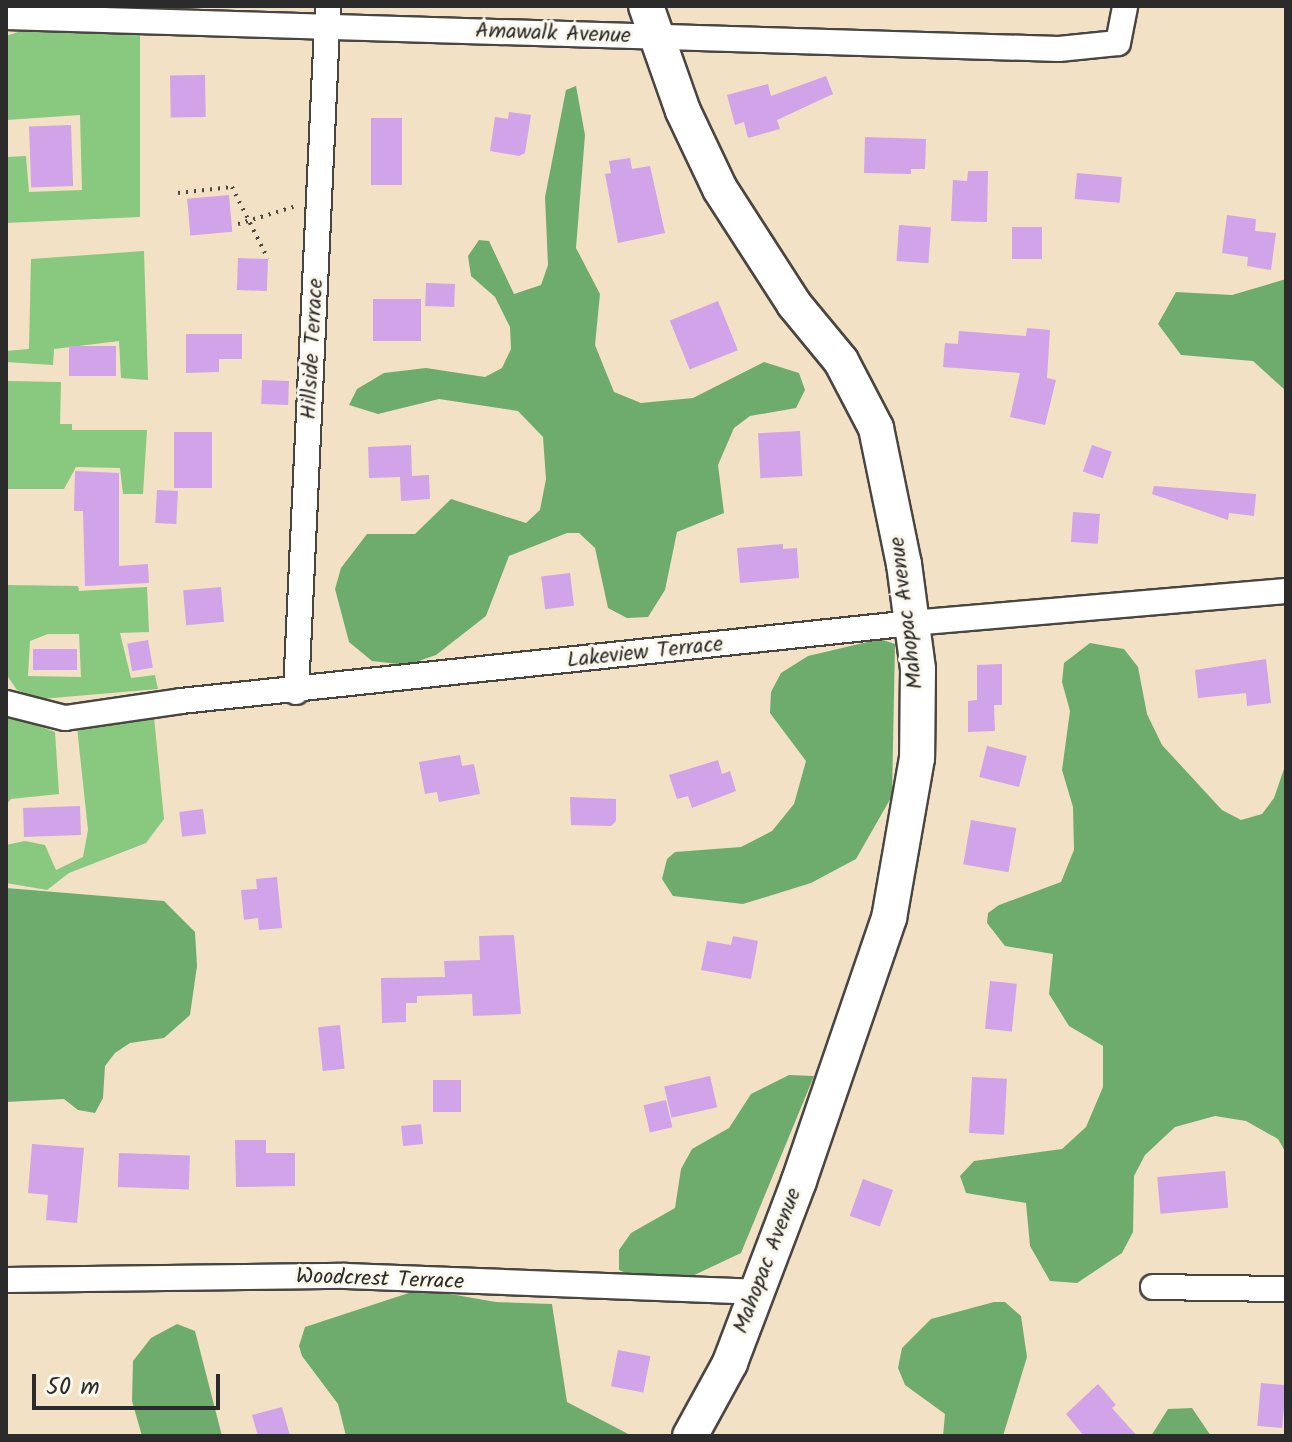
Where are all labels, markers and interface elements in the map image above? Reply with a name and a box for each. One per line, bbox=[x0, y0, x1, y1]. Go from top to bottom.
street label: Amawalk Avenue bbox=[475, 18, 631, 50]
street label: Hillside Terrace bbox=[296, 278, 330, 420]
street label: Mahopac Avenue bbox=[885, 535, 929, 691]
street label: Lakeview Terrace bbox=[566, 632, 724, 674]
street label: Mahopac Avenue bbox=[728, 1185, 808, 1337]
street label: Woodcrest Terrace bbox=[296, 1264, 464, 1296]
scale bar bbox=[36, 1358, 224, 1408]
text: 50 m bbox=[46, 1368, 100, 1407]

